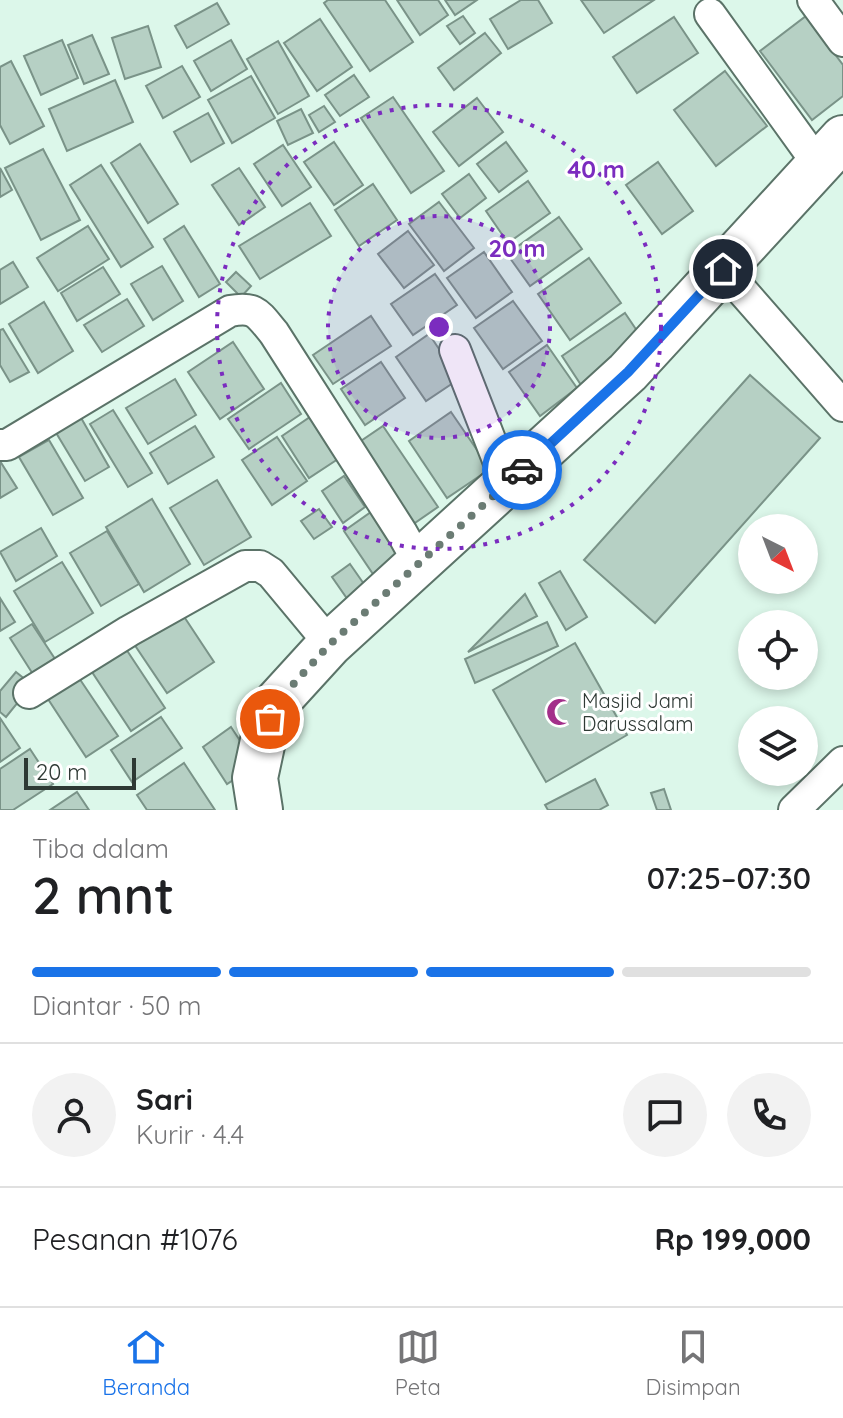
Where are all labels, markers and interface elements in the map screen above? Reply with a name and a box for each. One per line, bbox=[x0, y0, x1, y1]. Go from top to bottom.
text: 40 m bbox=[567, 154, 625, 184]
text: 20 m bbox=[488, 233, 546, 263]
pin bbox=[689, 235, 757, 303]
icon: home bbox=[701, 247, 745, 291]
centre of rings bbox=[425, 313, 453, 341]
courier bbox=[482, 430, 562, 510]
icon: car bbox=[500, 448, 544, 492]
north arrow bbox=[738, 514, 818, 594]
map controls bbox=[738, 514, 818, 786]
button: locate bbox=[738, 610, 818, 690]
pin bbox=[236, 685, 304, 753]
place label: Masjid Jami Darussalam bbox=[582, 688, 694, 736]
icon: bag bbox=[248, 697, 292, 741]
mosque icon: Masjid Jami Darussalam bbox=[545, 697, 575, 727]
button: layers bbox=[738, 706, 818, 786]
scale bar bbox=[24, 754, 136, 790]
text: 20 m bbox=[36, 758, 87, 786]
text: Tiba dalam bbox=[32, 832, 169, 865]
text: 07:25–07:30 bbox=[647, 859, 811, 897]
text: 2 mnt bbox=[32, 862, 174, 927]
text: Diantar · 50 m bbox=[32, 989, 201, 1022]
button: person bbox=[32, 1073, 116, 1157]
button: chat bbox=[623, 1073, 707, 1157]
button: phone bbox=[727, 1073, 811, 1157]
text: Sari bbox=[136, 1080, 193, 1118]
text: Kurir · 4.4 bbox=[136, 1118, 244, 1151]
text: Pesanan #1076 bbox=[32, 1220, 238, 1258]
text: Rp 199,000 bbox=[654, 1220, 811, 1258]
tab: Beranda bbox=[102, 1325, 190, 1401]
tab: Peta bbox=[395, 1325, 441, 1401]
tab: Disimpan bbox=[646, 1325, 741, 1401]

